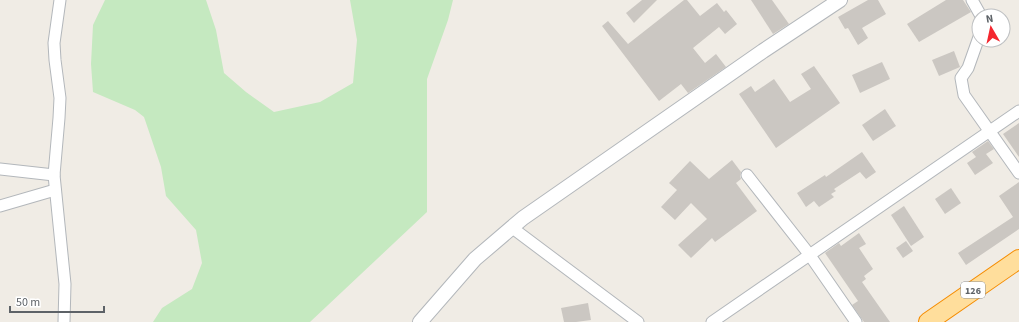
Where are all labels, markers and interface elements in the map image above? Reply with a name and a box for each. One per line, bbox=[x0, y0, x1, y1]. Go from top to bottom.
north arrow bbox=[971, 8, 1011, 48]
text: N bbox=[985, 11, 994, 27]
road number: 126 bbox=[961, 282, 985, 298]
scale bar bbox=[10, 288, 104, 314]
text: 50 m bbox=[16, 294, 40, 311]

